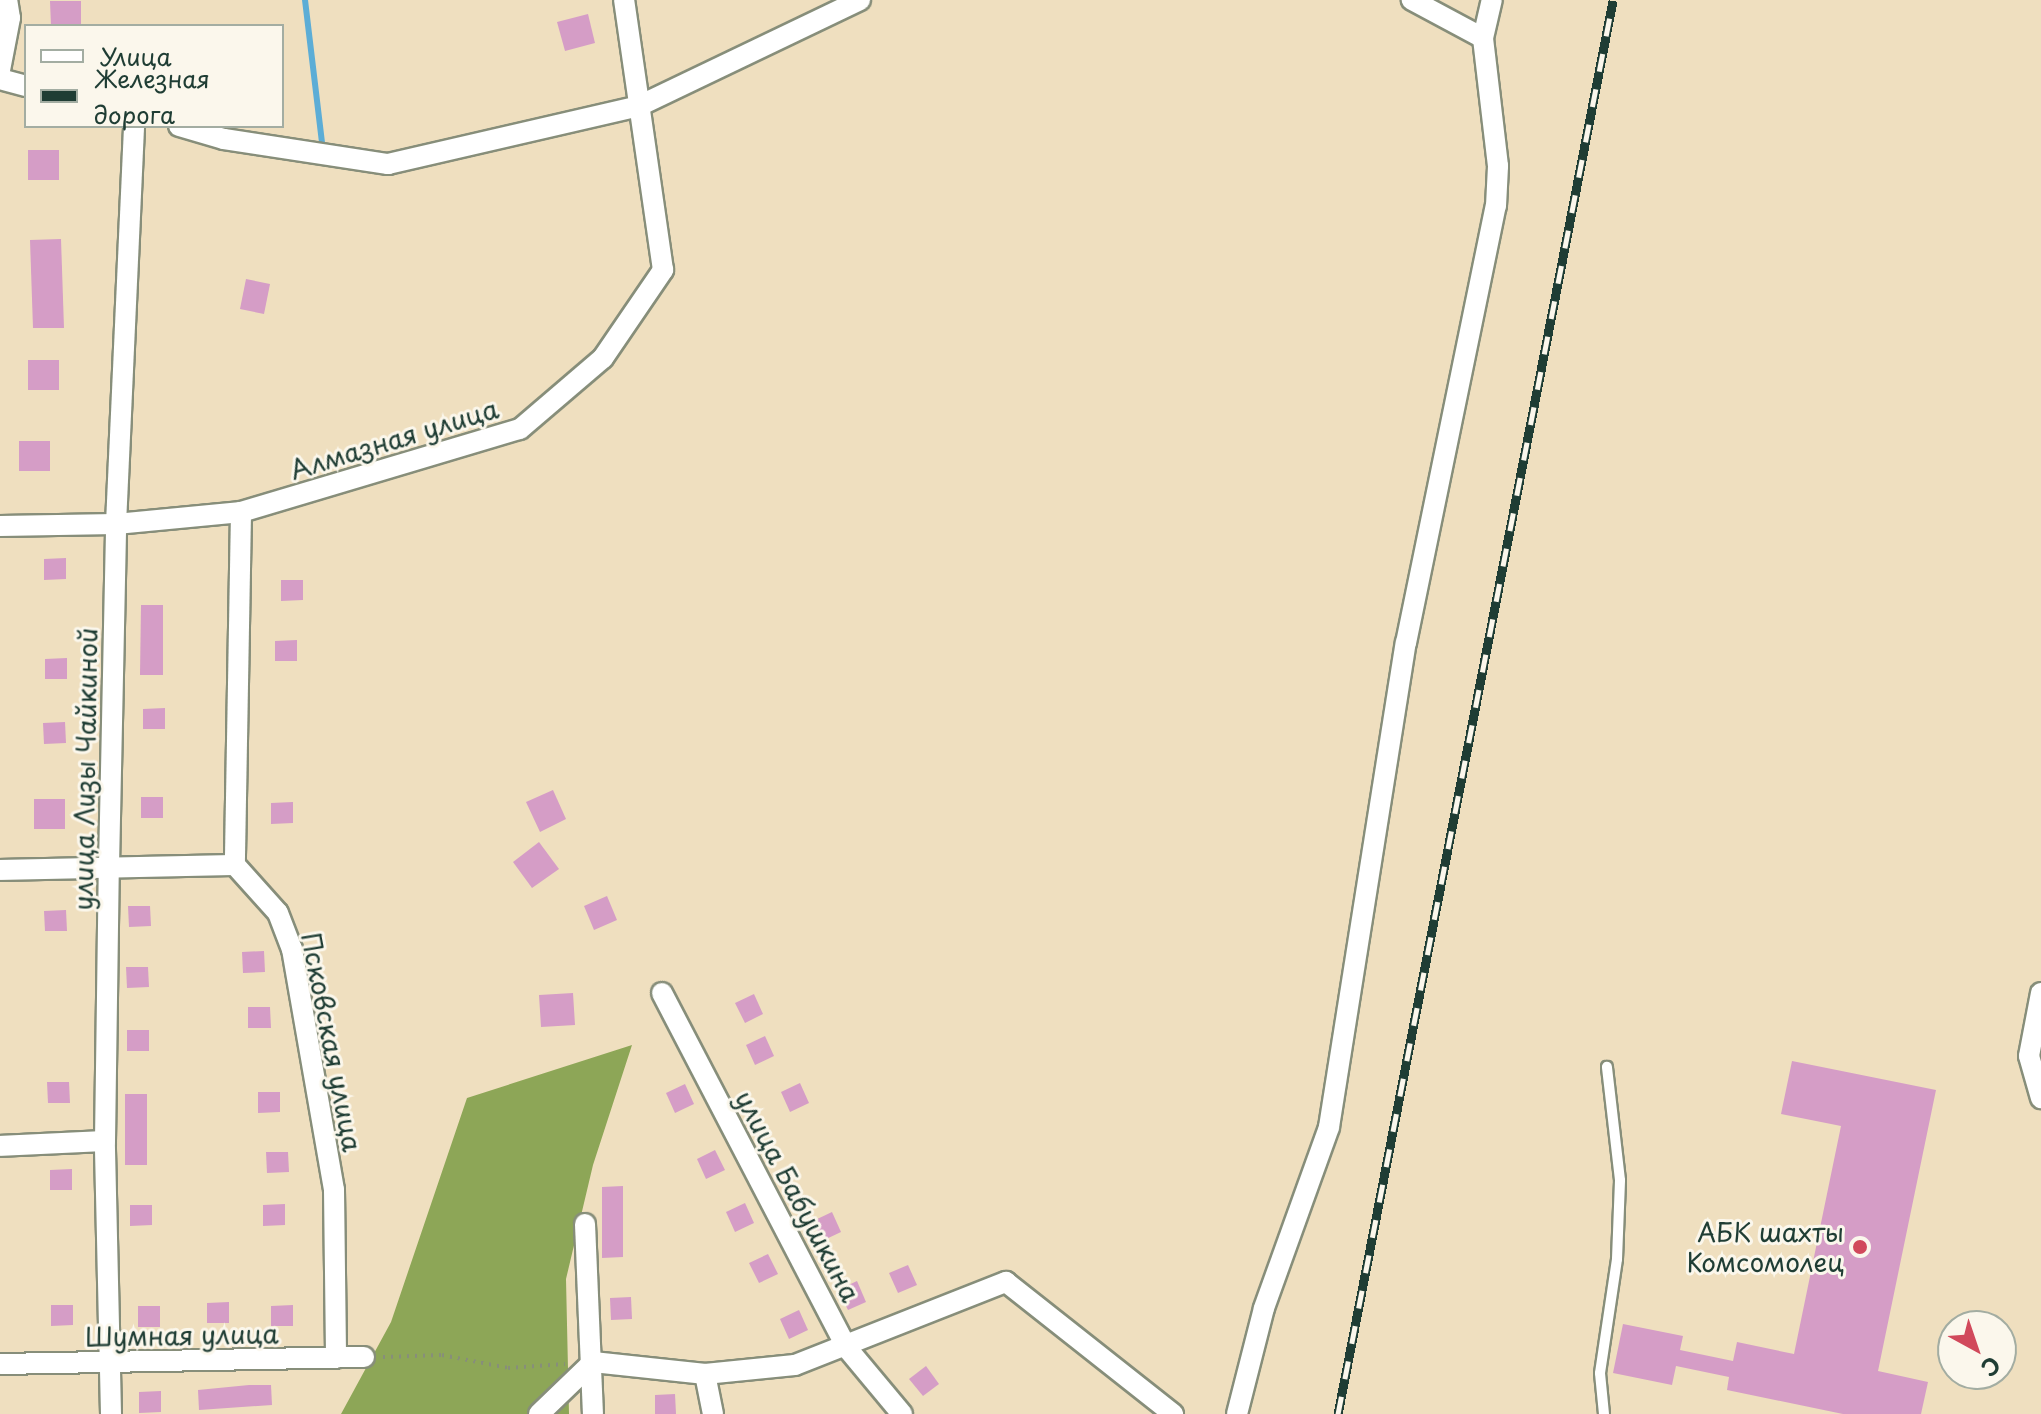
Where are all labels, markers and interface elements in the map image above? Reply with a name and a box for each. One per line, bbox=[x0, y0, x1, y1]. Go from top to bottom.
legend bbox=[24, 24, 284, 128]
text: Улица bbox=[100, 38, 172, 74]
text: Железная дорога bbox=[94, 60, 210, 132]
street label: Алмазная улица bbox=[285, 392, 503, 486]
street label: улица Лизы Чайкиной bbox=[67, 626, 103, 912]
street label: Псковская улица bbox=[295, 929, 369, 1155]
street label: улица Бабушкина bbox=[729, 1085, 867, 1307]
place label: АБК шахты Комсомолец bbox=[1686, 1216, 1844, 1278]
marker: АБК шахты Комсомолец bbox=[1851, 1238, 1869, 1256]
north arrow bbox=[1937, 1310, 2017, 1390]
street label: Шумная улица bbox=[84, 1318, 280, 1352]
text: С bbox=[1975, 1349, 2008, 1385]

